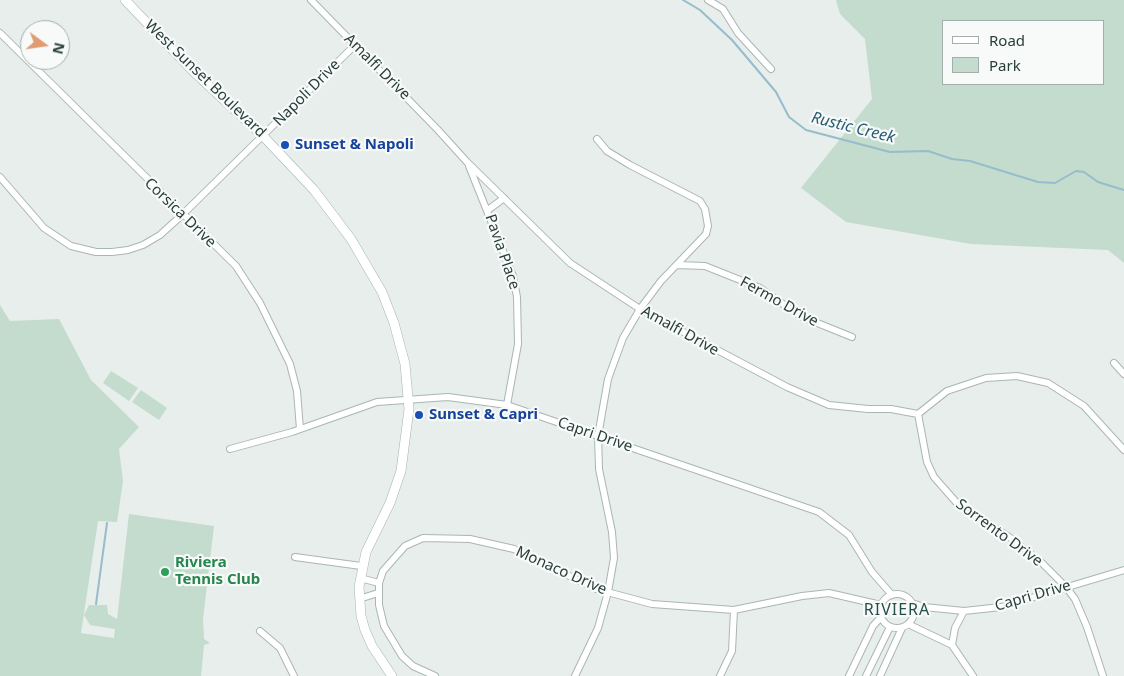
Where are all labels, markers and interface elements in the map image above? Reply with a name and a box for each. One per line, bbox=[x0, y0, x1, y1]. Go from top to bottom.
street label: West Sunset Boulevard bbox=[141, 16, 269, 142]
north arrow bbox=[20, 20, 70, 70]
legend bbox=[942, 20, 1104, 85]
street label: Amalfi Drive bbox=[340, 30, 414, 104]
text: Road bbox=[989, 30, 1025, 50]
text: N bbox=[48, 41, 70, 56]
text: Park bbox=[989, 55, 1021, 75]
street label: Napoli Drive bbox=[270, 56, 344, 130]
water label: Rustic Creek bbox=[809, 108, 897, 148]
place label: Sunset & Napoli bbox=[295, 136, 414, 154]
marker: Sunset & Napoli bbox=[279, 139, 291, 151]
street label: Corsica Drive bbox=[141, 174, 219, 252]
street label: Pavia Place bbox=[481, 212, 523, 292]
street label: Fermo Drive bbox=[737, 273, 821, 331]
street label: Amalfi Drive bbox=[638, 302, 722, 360]
place label: Sunset & Capri bbox=[429, 406, 538, 424]
marker: Sunset & Capri bbox=[413, 409, 425, 421]
street label: Capri Drive bbox=[555, 414, 635, 456]
street label: Sorrento Drive bbox=[952, 496, 1046, 570]
street label: Monaco Drive bbox=[513, 543, 609, 599]
place label: Riviera Tennis Club bbox=[175, 554, 260, 589]
marker: Riviera Tennis Club bbox=[159, 566, 171, 578]
street label: Capri Drive bbox=[993, 577, 1073, 615]
district label: RIVIERA bbox=[863, 600, 931, 620]

